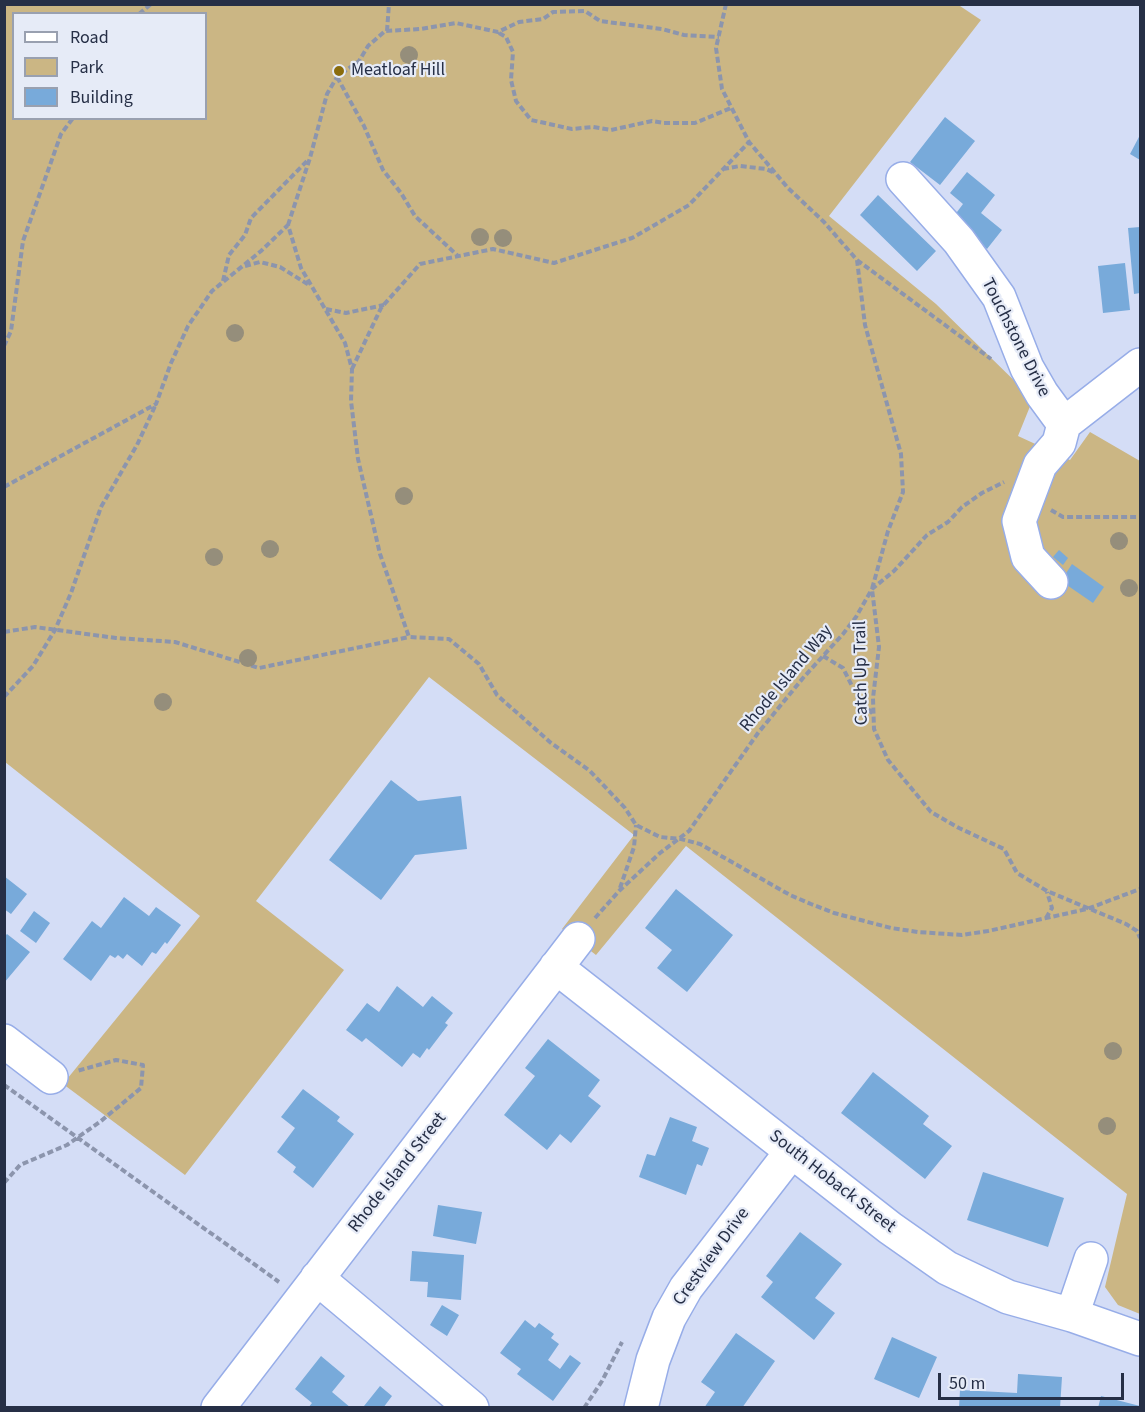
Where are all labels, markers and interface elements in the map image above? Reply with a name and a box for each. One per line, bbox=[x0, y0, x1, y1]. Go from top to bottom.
legend bbox=[12, 12, 207, 120]
text: Road bbox=[70, 25, 109, 50]
text: Park bbox=[70, 55, 104, 80]
place label: Meatloaf Hill bbox=[351, 60, 445, 82]
marker: Meatloaf Hill bbox=[332, 64, 346, 78]
text: Building bbox=[70, 85, 133, 110]
street label: Touchstone Drive bbox=[976, 275, 1054, 401]
street label: Rhode Island Way bbox=[736, 621, 838, 737]
street label: Catch Up Trail bbox=[850, 621, 874, 725]
street label: Rhode Island Street bbox=[344, 1109, 452, 1237]
street label: South Hoback Street bbox=[764, 1126, 900, 1238]
street label: Crestview Drive bbox=[669, 1204, 755, 1310]
scale bar bbox=[941, 1361, 1127, 1399]
text: 50 m bbox=[949, 1371, 985, 1396]

